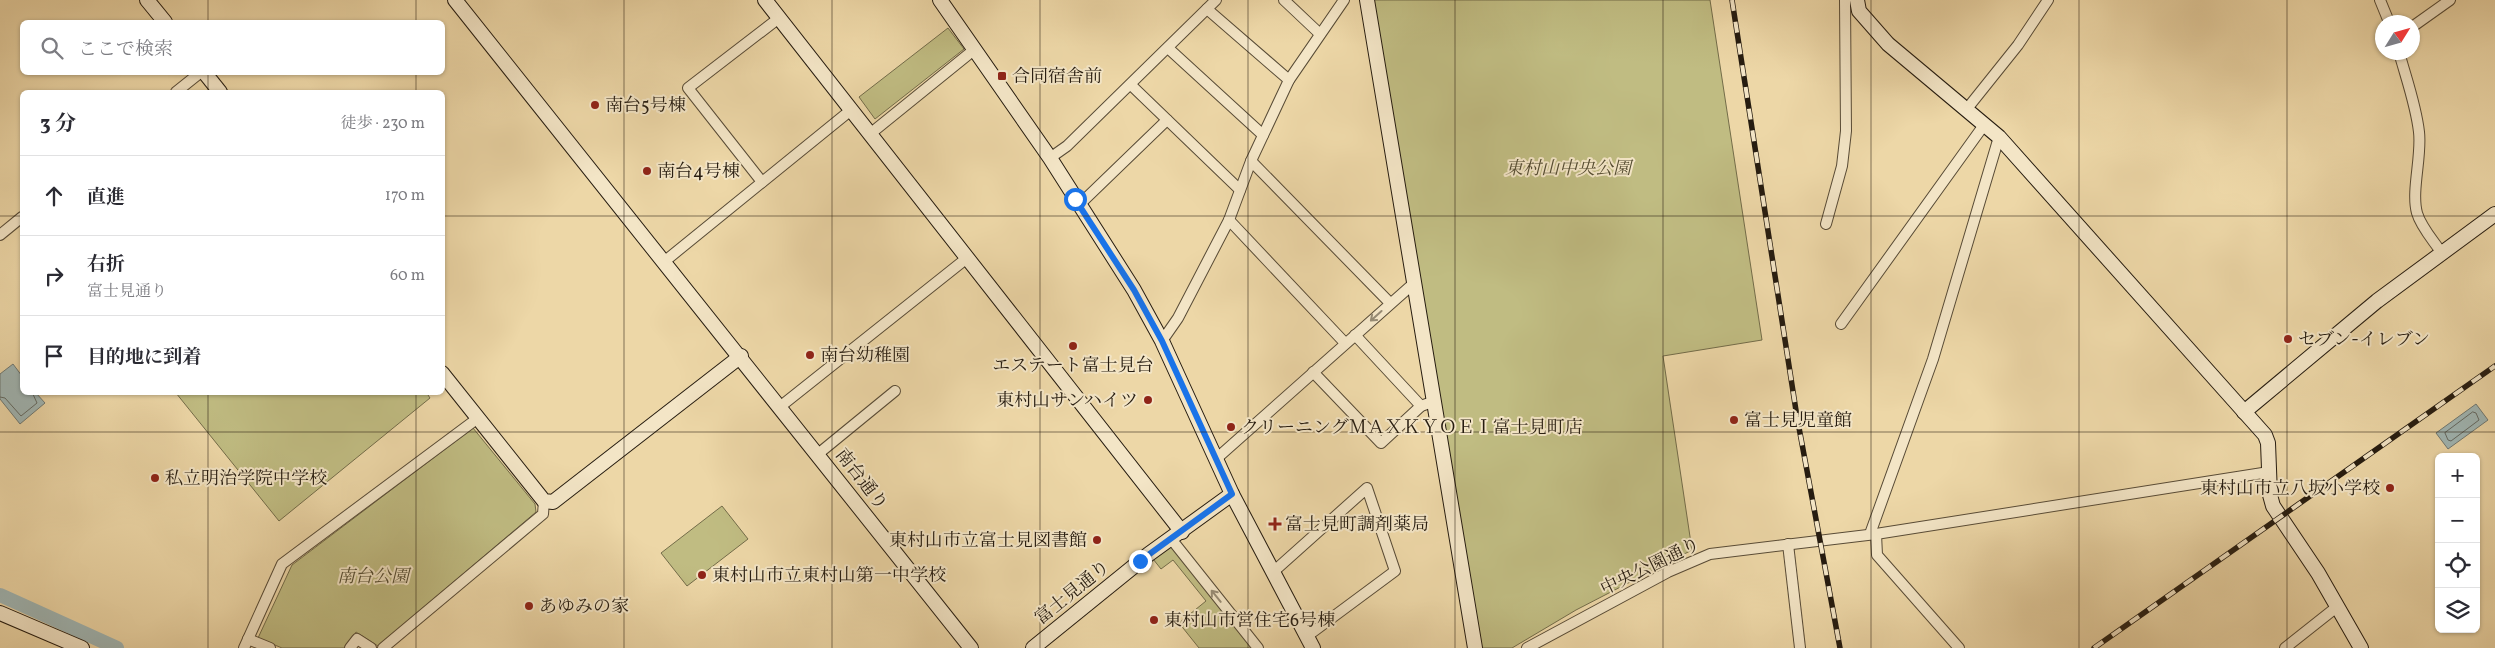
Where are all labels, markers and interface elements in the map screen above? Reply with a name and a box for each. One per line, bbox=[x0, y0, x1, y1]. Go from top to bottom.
north arrow bbox=[2375, 15, 2420, 60]
search box bbox=[20, 20, 445, 75]
icon: search bbox=[38, 34, 66, 62]
text: ここで検索 bbox=[78, 37, 173, 63]
place label: 合同宿舎前 bbox=[1012, 65, 1102, 90]
marker: 合同宿舎前 bbox=[996, 70, 1008, 82]
place label: 南台5号棟 bbox=[605, 94, 686, 119]
marker: 南台5号棟 bbox=[589, 99, 601, 111]
text: 3 分 bbox=[40, 110, 76, 139]
text: 徒歩 · 230 m bbox=[340, 113, 425, 135]
park label: 東村山中央公園 bbox=[1505, 157, 1634, 182]
place label: 南台4号棟 bbox=[657, 160, 740, 185]
marker: 南台4号棟 bbox=[641, 165, 653, 177]
icon: ahead bbox=[40, 182, 68, 210]
text: 直進 bbox=[87, 185, 125, 211]
text: 170 m bbox=[385, 185, 425, 207]
route start bbox=[1064, 188, 1087, 211]
text: 右折 bbox=[87, 252, 125, 278]
icon: right bbox=[40, 262, 68, 290]
text: 60 m bbox=[390, 265, 425, 287]
text: 富士見通り bbox=[87, 281, 167, 303]
one-way arrow bbox=[1370, 310, 1383, 322]
place label: セブン-イレブン bbox=[2298, 328, 2430, 353]
marker: セブン-イレブン bbox=[2282, 333, 2294, 345]
marker: エステート富士見台 bbox=[1067, 340, 1079, 352]
icon: arrive bbox=[40, 342, 68, 370]
place label: 南台幼稚園 bbox=[820, 344, 910, 369]
text: 目的地に到着 bbox=[87, 345, 201, 371]
marker: 南台幼稚園 bbox=[804, 349, 816, 361]
place label: エステート富士見台 bbox=[992, 354, 1154, 379]
place label: 東村山サンハイツ bbox=[996, 389, 1138, 414]
marker: 東村山サンハイツ bbox=[1142, 394, 1154, 406]
place label: 富士見児童館 bbox=[1744, 409, 1852, 434]
marker: 富士見児童館 bbox=[1728, 414, 1740, 426]
place label: クリーニングＭＡＸＫＹＯＥＩ富士見町店 bbox=[1241, 416, 1583, 441]
marker: クリーニングＭＡＸＫＹＯＥＩ富士見町店 bbox=[1225, 421, 1237, 433]
street label: 南台通り bbox=[829, 444, 893, 516]
map controls bbox=[2435, 453, 2480, 633]
button: + bbox=[2435, 453, 2480, 498]
place label: 私立明治学院中学校 bbox=[165, 467, 327, 492]
marker: 私立明治学院中学校 bbox=[149, 472, 161, 484]
place label: 東村山市立八坂小学校 bbox=[2200, 477, 2380, 502]
marker: 東村山市立八坂小学校 bbox=[2384, 482, 2396, 494]
button: − bbox=[2435, 498, 2480, 543]
place label: 富士見町調剤薬局 bbox=[1285, 513, 1429, 538]
marker: 富士見町調剤薬局 bbox=[1269, 518, 1281, 530]
place label: 東村山市立富士見図書館 bbox=[889, 529, 1087, 554]
street label: 中央公園通り bbox=[1597, 532, 1705, 602]
marker: 東村山市立富士見図書館 bbox=[1091, 534, 1103, 546]
button: locate bbox=[2435, 543, 2480, 588]
route end bbox=[1129, 550, 1152, 573]
street label: 富士見通り bbox=[1030, 555, 1116, 631]
place label: 東村山市立東村山第一中学校 bbox=[712, 564, 946, 589]
park label: 南台公園 bbox=[337, 565, 412, 590]
marker: 東村山市立東村山第一中学校 bbox=[696, 569, 708, 581]
button: layers bbox=[2435, 588, 2480, 633]
one-way arrow bbox=[1211, 590, 1222, 603]
place label: あゆみの家 bbox=[539, 595, 629, 620]
marker: あゆみの家 bbox=[523, 600, 535, 612]
place label: 東村山市営住宅6号棟 bbox=[1164, 609, 1335, 634]
marker: 東村山市営住宅6号棟 bbox=[1148, 614, 1160, 626]

